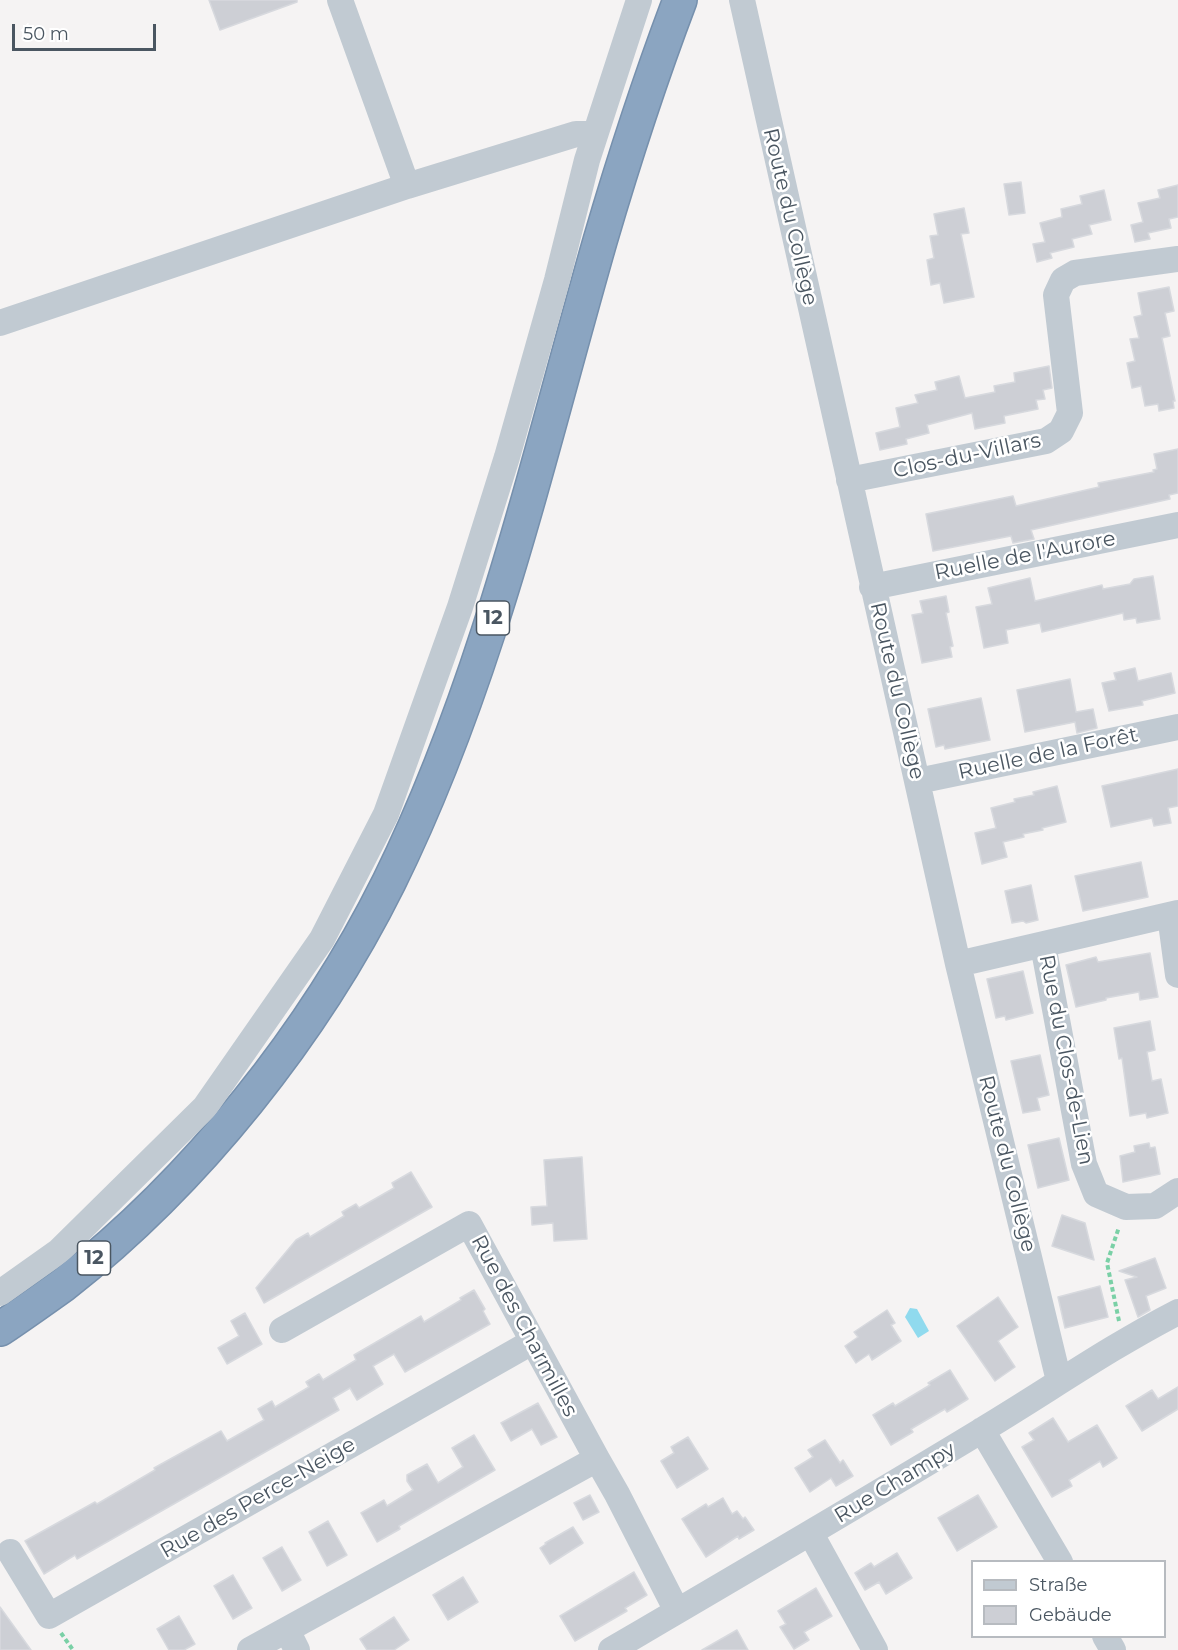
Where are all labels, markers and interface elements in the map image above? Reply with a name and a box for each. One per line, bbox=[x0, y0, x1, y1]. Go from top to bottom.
scale bar bbox=[15, 12, 159, 50]
text: 50 m bbox=[23, 23, 69, 45]
street label: Route du Collège bbox=[757, 126, 823, 308]
street label: Clos-du-Villars bbox=[891, 428, 1043, 484]
street label: Ruelle de l'Aurore bbox=[932, 526, 1118, 586]
street label: Route du Collège bbox=[864, 600, 930, 782]
road number: 12 bbox=[476, 601, 510, 635]
street label: Ruelle de la Forêt bbox=[956, 723, 1140, 785]
street label: Rue du Clos-de-Lien bbox=[1033, 953, 1099, 1167]
street label: Route du Collège bbox=[973, 1073, 1041, 1255]
street label: Rue des Charmilles bbox=[465, 1231, 583, 1421]
road number: 12 bbox=[78, 1241, 110, 1275]
street label: Rue des Perce-Neige bbox=[156, 1432, 360, 1564]
street label: Rue Champy bbox=[830, 1437, 960, 1529]
legend bbox=[971, 1560, 1166, 1638]
text: Straße bbox=[1029, 1574, 1087, 1596]
text: Gebäude bbox=[1029, 1604, 1112, 1626]

